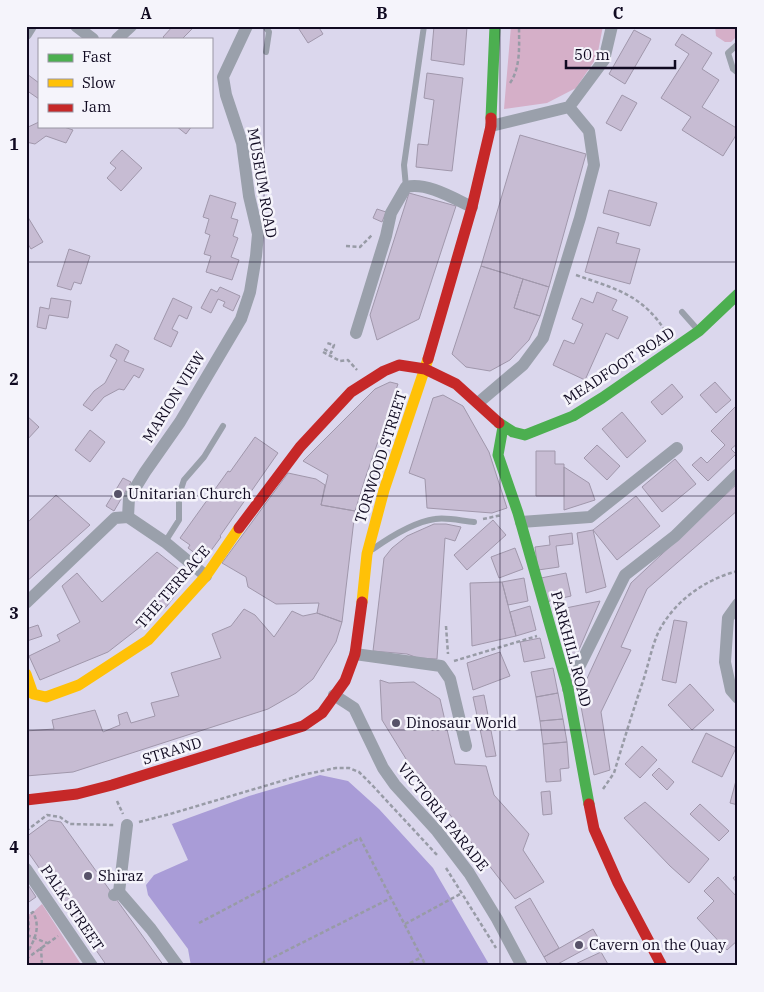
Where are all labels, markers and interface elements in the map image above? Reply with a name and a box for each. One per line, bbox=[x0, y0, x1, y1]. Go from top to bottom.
text: A bbox=[140, 3, 152, 23]
text: B bbox=[376, 3, 388, 23]
text: C bbox=[613, 3, 623, 23]
legend bbox=[38, 38, 212, 128]
scale bar bbox=[566, 38, 675, 70]
text: 50 m bbox=[574, 45, 610, 64]
text: Fast bbox=[82, 47, 112, 66]
text: Slow bbox=[82, 73, 116, 92]
text: Jam bbox=[82, 97, 111, 116]
street label: MUSEUM ROAD bbox=[243, 126, 282, 239]
text: 1 bbox=[9, 134, 19, 154]
street label: MEADFOOT ROAD bbox=[560, 323, 678, 409]
street label: MARION VIEW bbox=[138, 347, 209, 446]
text: 2 bbox=[9, 369, 19, 389]
street label: TORWOOD STREET bbox=[350, 388, 411, 525]
place label: Unitarian Church bbox=[128, 484, 252, 503]
marker: Unitarian Church bbox=[112, 488, 124, 500]
street label: THE TERRACE bbox=[131, 541, 214, 632]
street label: PARKHILL ROAD bbox=[547, 589, 596, 709]
text: 3 bbox=[9, 603, 19, 623]
place label: Dinosaur World bbox=[406, 713, 517, 732]
marker: Dinosaur World bbox=[390, 717, 402, 729]
street label: STRAND bbox=[140, 732, 204, 769]
street label: VICTORIA PARADE bbox=[394, 759, 493, 875]
text: 4 bbox=[9, 837, 19, 857]
street label: PALK STREET bbox=[37, 861, 108, 954]
place label: Shiraz bbox=[98, 866, 143, 885]
marker: Shiraz bbox=[82, 870, 94, 882]
place label: Cavern on the Quay bbox=[589, 935, 726, 954]
marker: Cavern on the Quay bbox=[573, 939, 585, 951]

